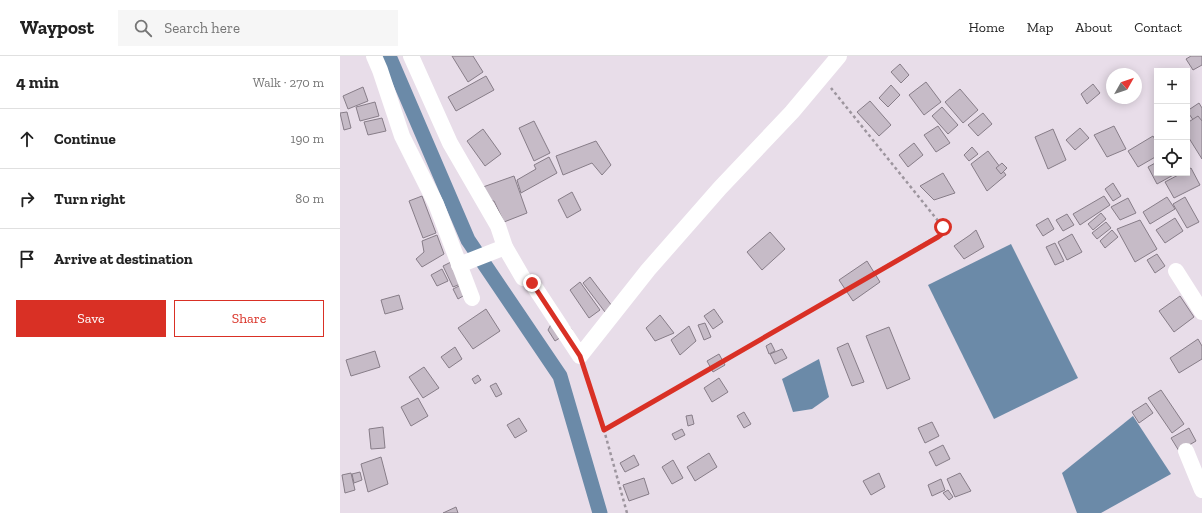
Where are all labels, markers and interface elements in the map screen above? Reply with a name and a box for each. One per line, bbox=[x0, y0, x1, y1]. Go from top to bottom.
search box bbox=[118, 10, 398, 46]
text: Waypost bbox=[20, 16, 94, 39]
icon: search bbox=[132, 17, 154, 39]
text: Search here bbox=[164, 19, 240, 37]
text: Home bbox=[969, 19, 1005, 36]
text: Map bbox=[1027, 19, 1053, 36]
text: About bbox=[1075, 19, 1112, 36]
text: Contact bbox=[1134, 19, 1182, 36]
north arrow bbox=[1106, 68, 1142, 104]
map controls bbox=[1154, 68, 1190, 176]
button: + bbox=[1154, 68, 1190, 104]
text: 4 min bbox=[16, 72, 59, 92]
text: Walk · 270 m bbox=[253, 75, 324, 90]
button: − bbox=[1154, 104, 1190, 140]
icon: ahead bbox=[16, 128, 38, 150]
text: Continue bbox=[54, 130, 116, 148]
text: 190 m bbox=[290, 131, 324, 146]
button: locate bbox=[1154, 140, 1190, 176]
icon: right bbox=[16, 188, 38, 210]
text: Turn right bbox=[54, 190, 125, 208]
text: 80 m bbox=[295, 191, 324, 206]
route start bbox=[934, 218, 952, 236]
icon: arrive bbox=[16, 248, 38, 270]
text: Arrive at destination bbox=[54, 250, 193, 268]
route end bbox=[523, 274, 541, 292]
button: Save bbox=[16, 300, 166, 337]
button: Share bbox=[174, 300, 324, 337]

